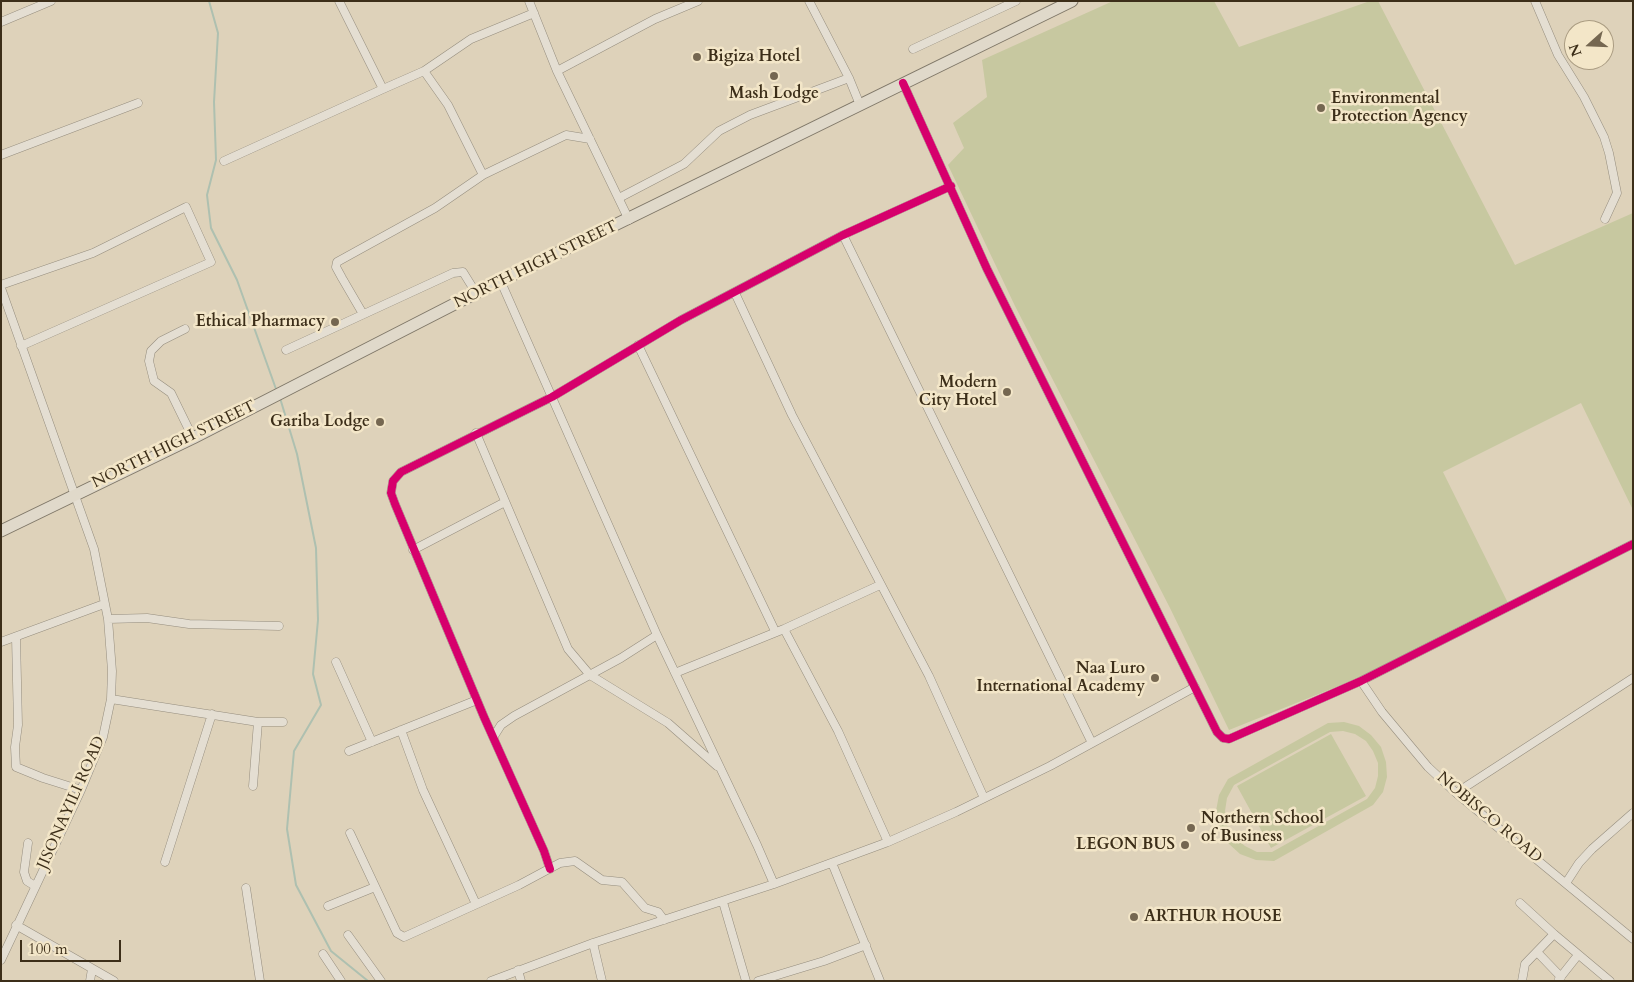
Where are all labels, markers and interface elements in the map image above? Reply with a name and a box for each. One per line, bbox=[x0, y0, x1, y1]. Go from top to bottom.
north arrow bbox=[1564, 20, 1614, 70]
text: N bbox=[1564, 41, 1586, 59]
place label: Bigiza Hotel bbox=[707, 47, 800, 67]
marker: Bigiza Hotel bbox=[691, 51, 703, 63]
marker: Mash Lodge bbox=[768, 70, 780, 82]
place label: Mash Lodge bbox=[729, 84, 819, 104]
place label: Environmental Protection Agency bbox=[1331, 89, 1468, 127]
marker: Environmental Protection Agency bbox=[1315, 102, 1327, 114]
street label: NORTH HIGH STREET bbox=[451, 217, 621, 313]
place label: Ethical Pharmacy bbox=[195, 312, 325, 332]
marker: Ethical Pharmacy bbox=[329, 316, 341, 328]
place label: Modern City Hotel bbox=[919, 373, 997, 411]
marker: Modern City Hotel bbox=[1001, 386, 1013, 398]
street label: NORTH HIGH STREET bbox=[89, 397, 259, 493]
place label: Gariba Lodge bbox=[270, 412, 370, 432]
marker: Gariba Lodge bbox=[374, 416, 386, 428]
place label: Naa Luro International Academy bbox=[977, 659, 1145, 697]
marker: Naa Luro International Academy bbox=[1149, 672, 1161, 684]
street label: JISONAYILI ROAD bbox=[34, 733, 110, 873]
street label: NOBISCO ROAD bbox=[1432, 768, 1546, 868]
place label: Northern School of Business bbox=[1201, 809, 1324, 847]
marker: Northern School of Business bbox=[1185, 822, 1197, 834]
place label: LEGON BUS bbox=[1076, 835, 1175, 855]
marker: LEGON BUS bbox=[1179, 839, 1191, 851]
place label: ARTHUR HOUSE bbox=[1144, 907, 1282, 927]
marker: ARTHUR HOUSE bbox=[1128, 911, 1140, 923]
scale bar bbox=[22, 930, 124, 962]
text: 100 m bbox=[28, 939, 68, 959]

